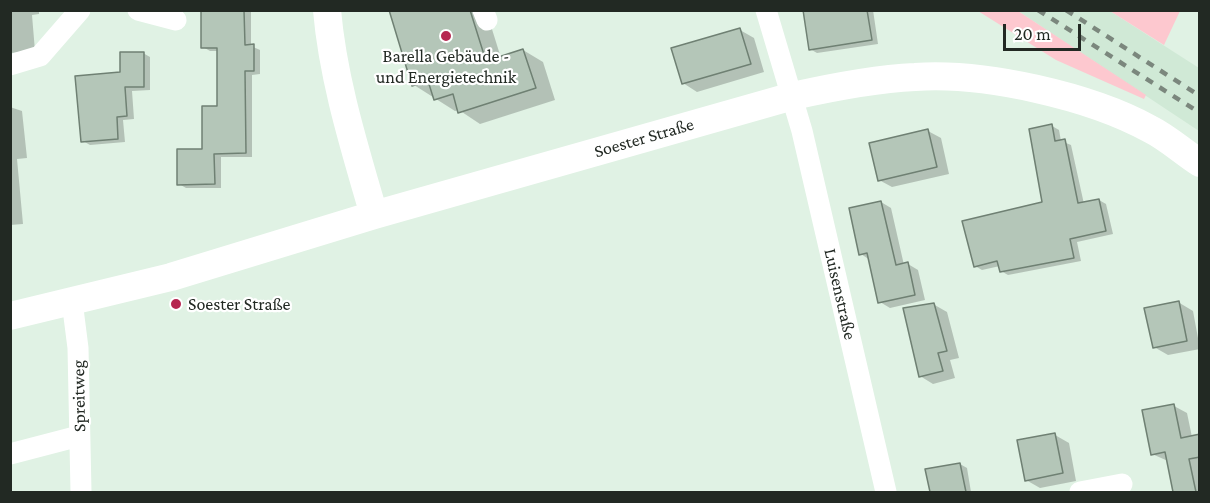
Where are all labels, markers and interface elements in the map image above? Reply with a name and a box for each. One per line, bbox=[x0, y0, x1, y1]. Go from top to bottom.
scale bar bbox=[1006, 12, 1084, 50]
text: 20 m bbox=[1014, 24, 1051, 44]
marker: Barella Gebäude - und Energietechnik bbox=[439, 29, 453, 43]
place label: Barella Gebäude - und Energietechnik bbox=[376, 45, 516, 88]
street label: Soester Straße bbox=[592, 113, 696, 163]
street label: Luisenstraße bbox=[819, 246, 861, 342]
place label: Soester Straße bbox=[188, 293, 291, 315]
marker: Soester Straße bbox=[169, 297, 183, 311]
street label: Spreitweg bbox=[68, 360, 90, 432]

